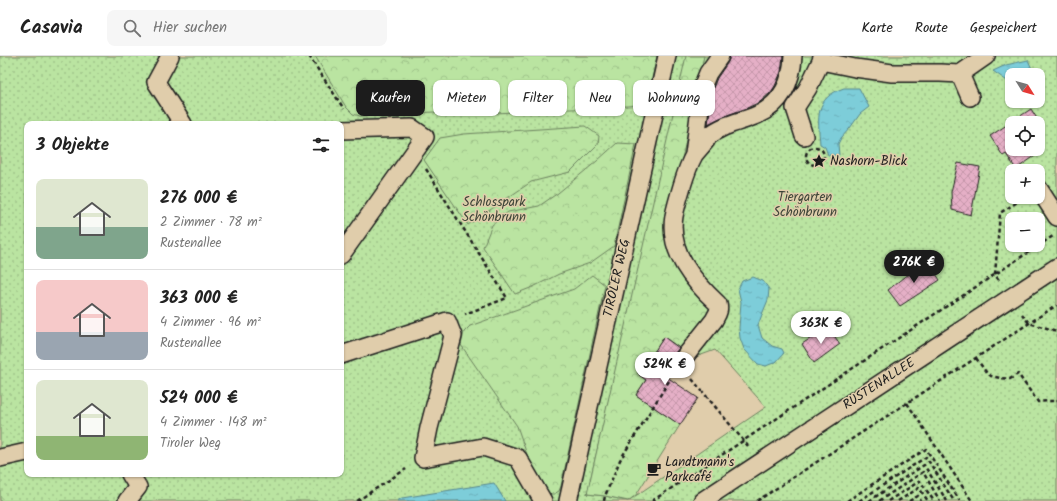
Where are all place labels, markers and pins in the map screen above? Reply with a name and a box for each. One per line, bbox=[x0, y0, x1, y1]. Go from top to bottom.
place label: Nashorn-Blick bbox=[830, 151, 908, 172]
place icon: Nashorn-Blick bbox=[811, 153, 827, 169]
pin: 276K € bbox=[881, 250, 947, 284]
pin: 363K € bbox=[788, 311, 854, 345]
pin: 524K € bbox=[632, 352, 698, 386]
place label: Landtmann's Parkcafé bbox=[665, 452, 735, 488]
cafe icon: Landtmann's Parkcafé bbox=[646, 461, 662, 477]

